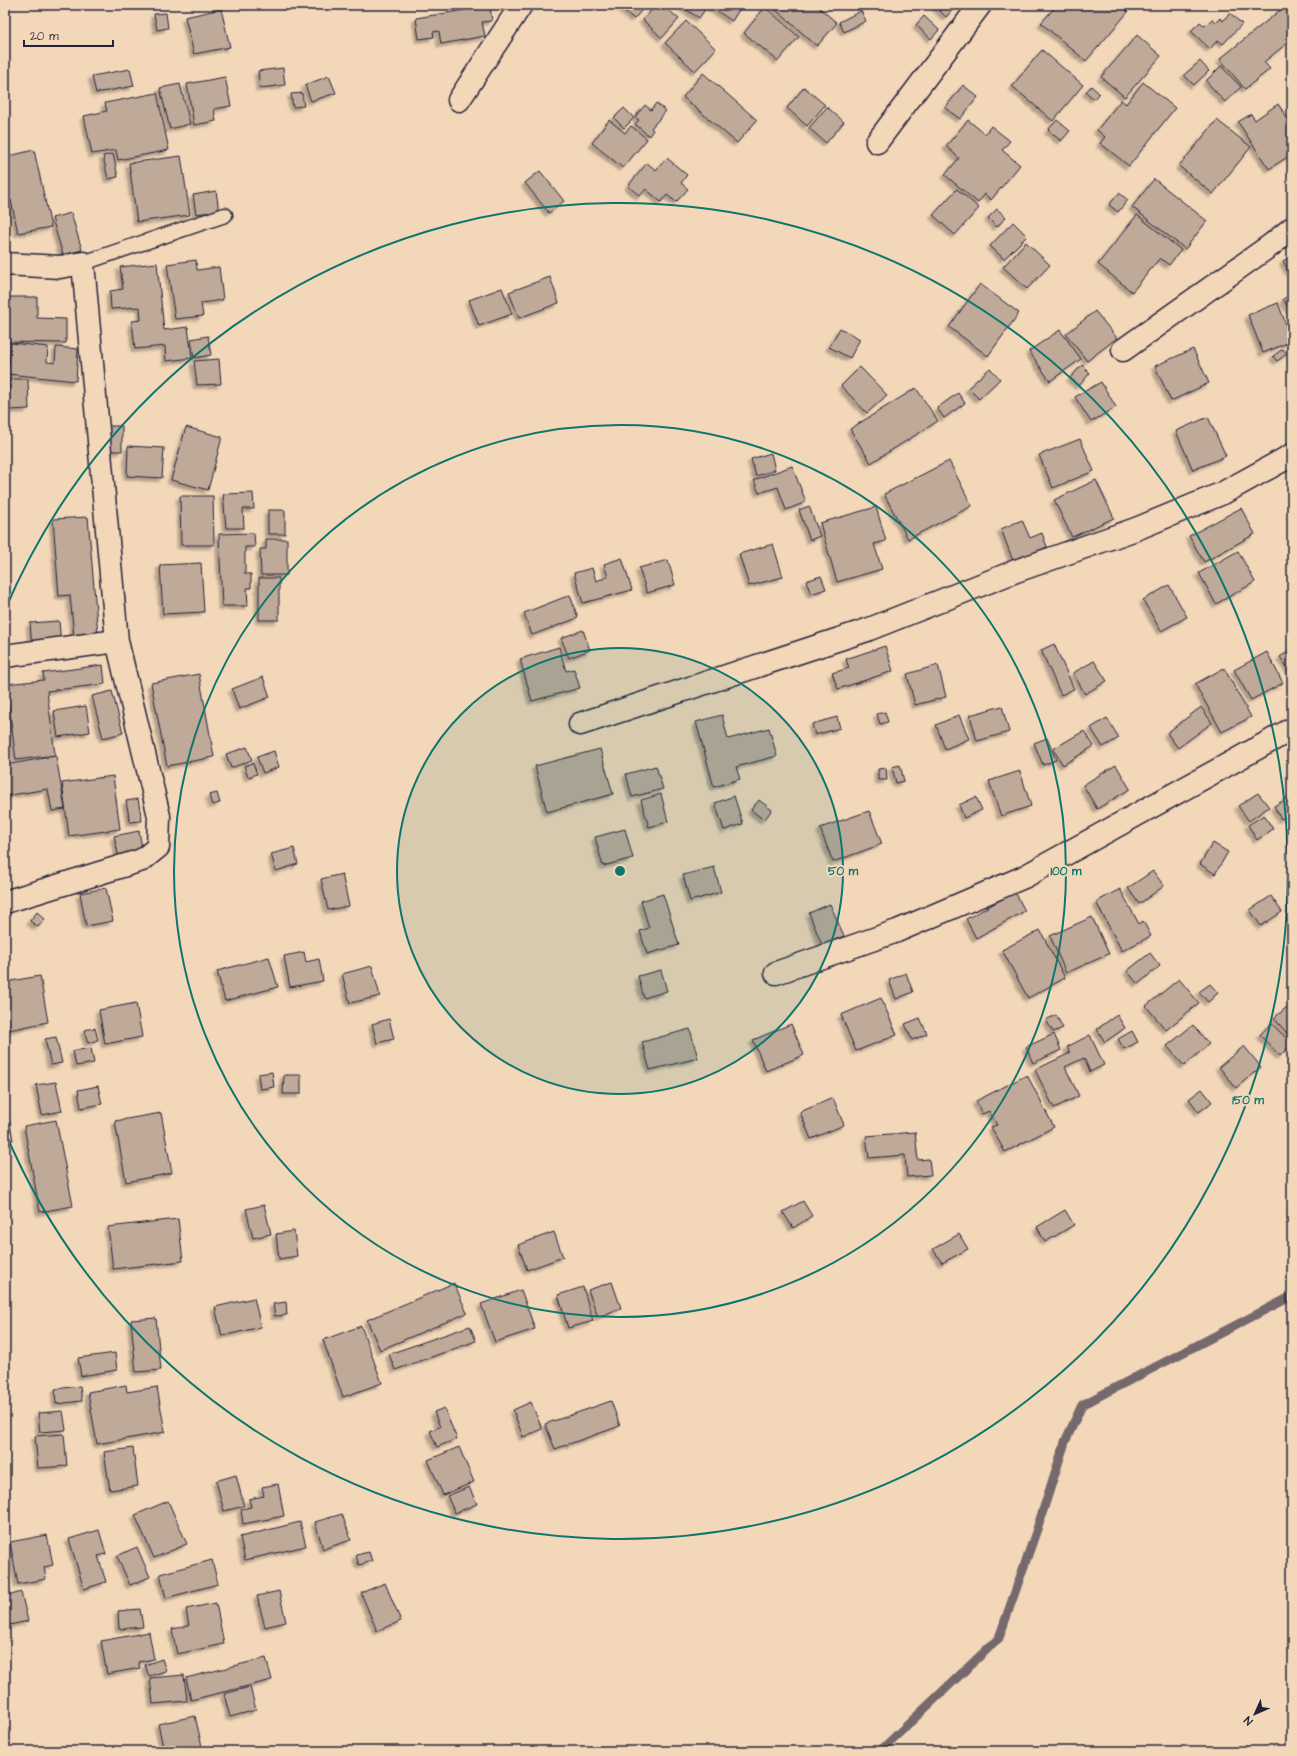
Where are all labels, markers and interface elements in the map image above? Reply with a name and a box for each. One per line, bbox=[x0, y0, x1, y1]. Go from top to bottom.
scale bar bbox=[24, 22, 113, 48]
text: 20 m bbox=[30, 28, 59, 45]
text: 50 m bbox=[828, 863, 859, 880]
text: 100 m bbox=[1051, 863, 1082, 880]
centre of rings bbox=[613, 864, 627, 878]
text: 150 m bbox=[1232, 1092, 1265, 1109]
north arrow bbox=[1235, 1694, 1275, 1734]
text: N bbox=[1240, 1713, 1256, 1728]

